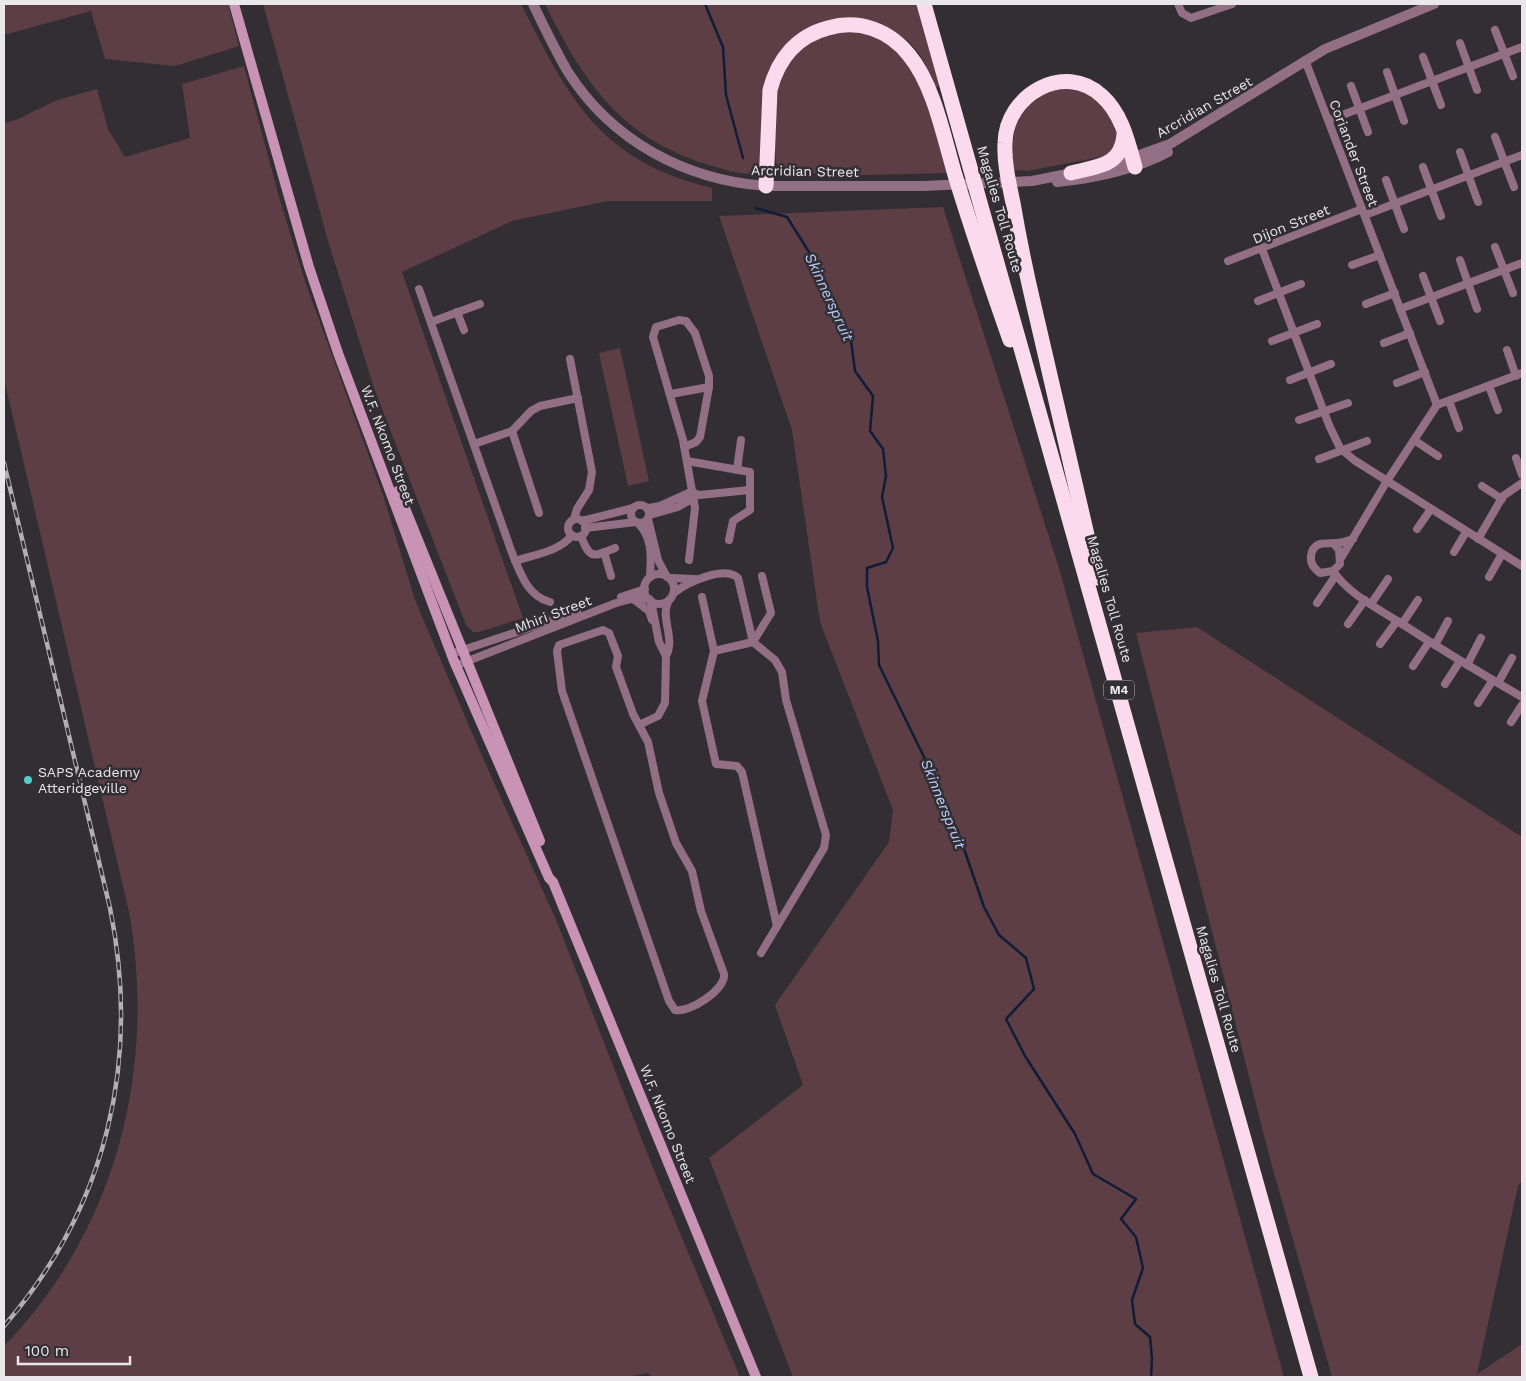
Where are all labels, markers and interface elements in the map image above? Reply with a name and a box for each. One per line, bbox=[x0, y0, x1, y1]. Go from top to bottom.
street label: Arcridian Street bbox=[1153, 73, 1255, 141]
street label: Coriander Street bbox=[1326, 97, 1382, 209]
street label: Magalies Toll Route bbox=[974, 144, 1026, 274]
street label: Arcridian Street bbox=[751, 162, 859, 180]
street label: Dijon Street bbox=[1250, 201, 1332, 247]
water label: Skinnerspruit bbox=[801, 250, 858, 345]
street label: W.F. Nkomo Street bbox=[358, 383, 418, 507]
street label: Magalies Toll Route bbox=[1084, 534, 1136, 664]
street label: Mhiri Street bbox=[512, 592, 594, 636]
road number: M4 bbox=[1104, 680, 1134, 700]
water label: Skinnerspruit bbox=[917, 756, 970, 852]
place label: SAPS Academy Atteridgeville bbox=[38, 764, 141, 796]
marker: SAPS Academy Atteridgeville bbox=[22, 774, 34, 786]
street label: Magalies Toll Route bbox=[1193, 924, 1245, 1054]
street label: W.F. Nkomo Street bbox=[637, 1062, 699, 1186]
scale bar bbox=[18, 1334, 130, 1366]
text: 100 m bbox=[25, 1342, 69, 1360]

